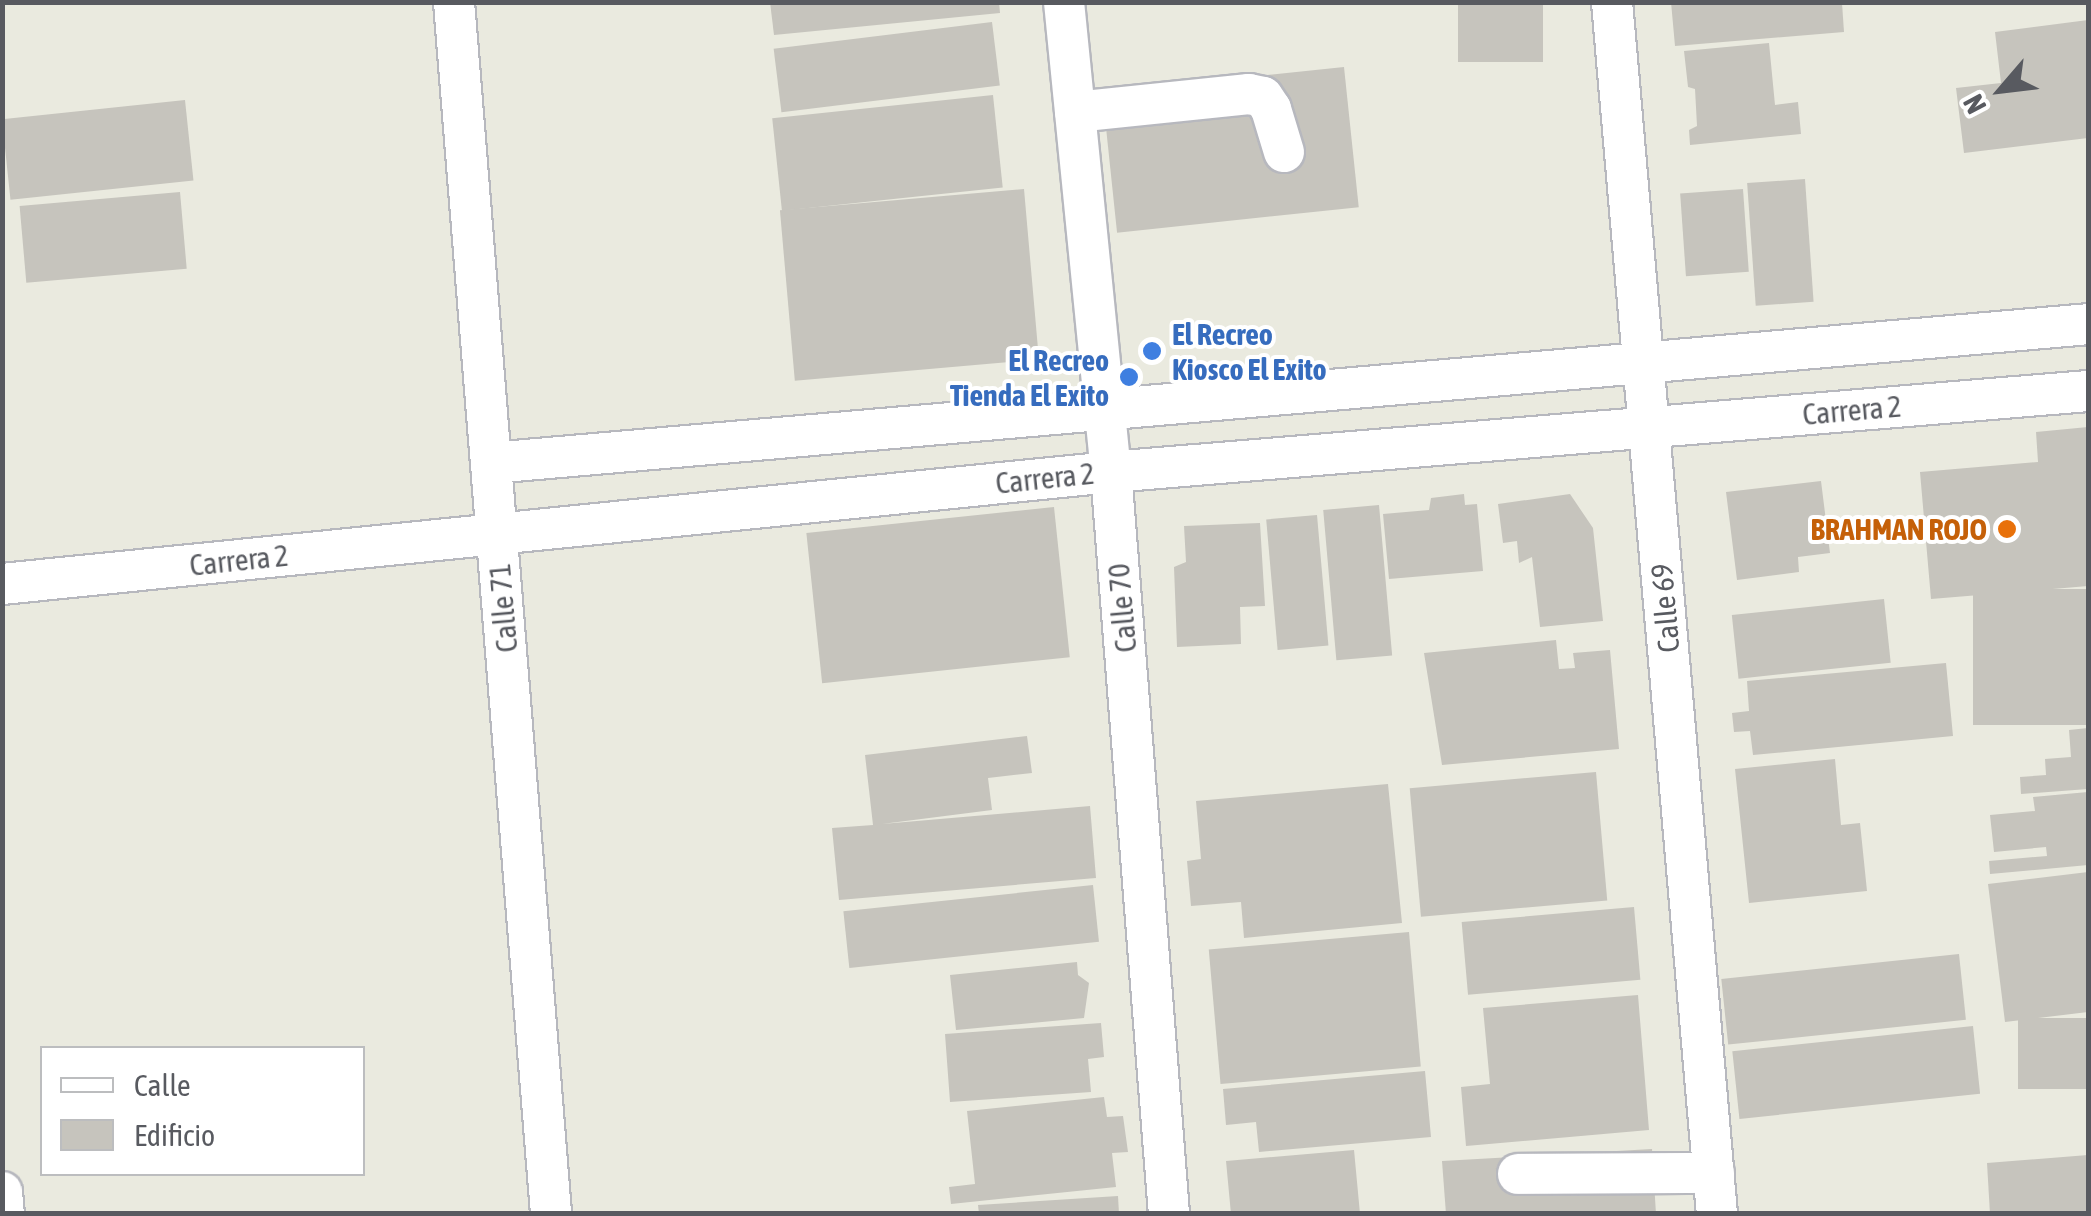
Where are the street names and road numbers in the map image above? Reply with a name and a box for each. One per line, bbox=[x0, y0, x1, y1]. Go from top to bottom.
street label: Carrera 2 bbox=[1801, 388, 1903, 432]
street label: Carrera 2 bbox=[994, 455, 1096, 501]
street label: Carrera 2 bbox=[188, 537, 290, 583]
street label: Calle 71 bbox=[481, 562, 525, 654]
street label: Calle 70 bbox=[1100, 562, 1144, 654]
street label: Calle 69 bbox=[1643, 562, 1687, 654]

